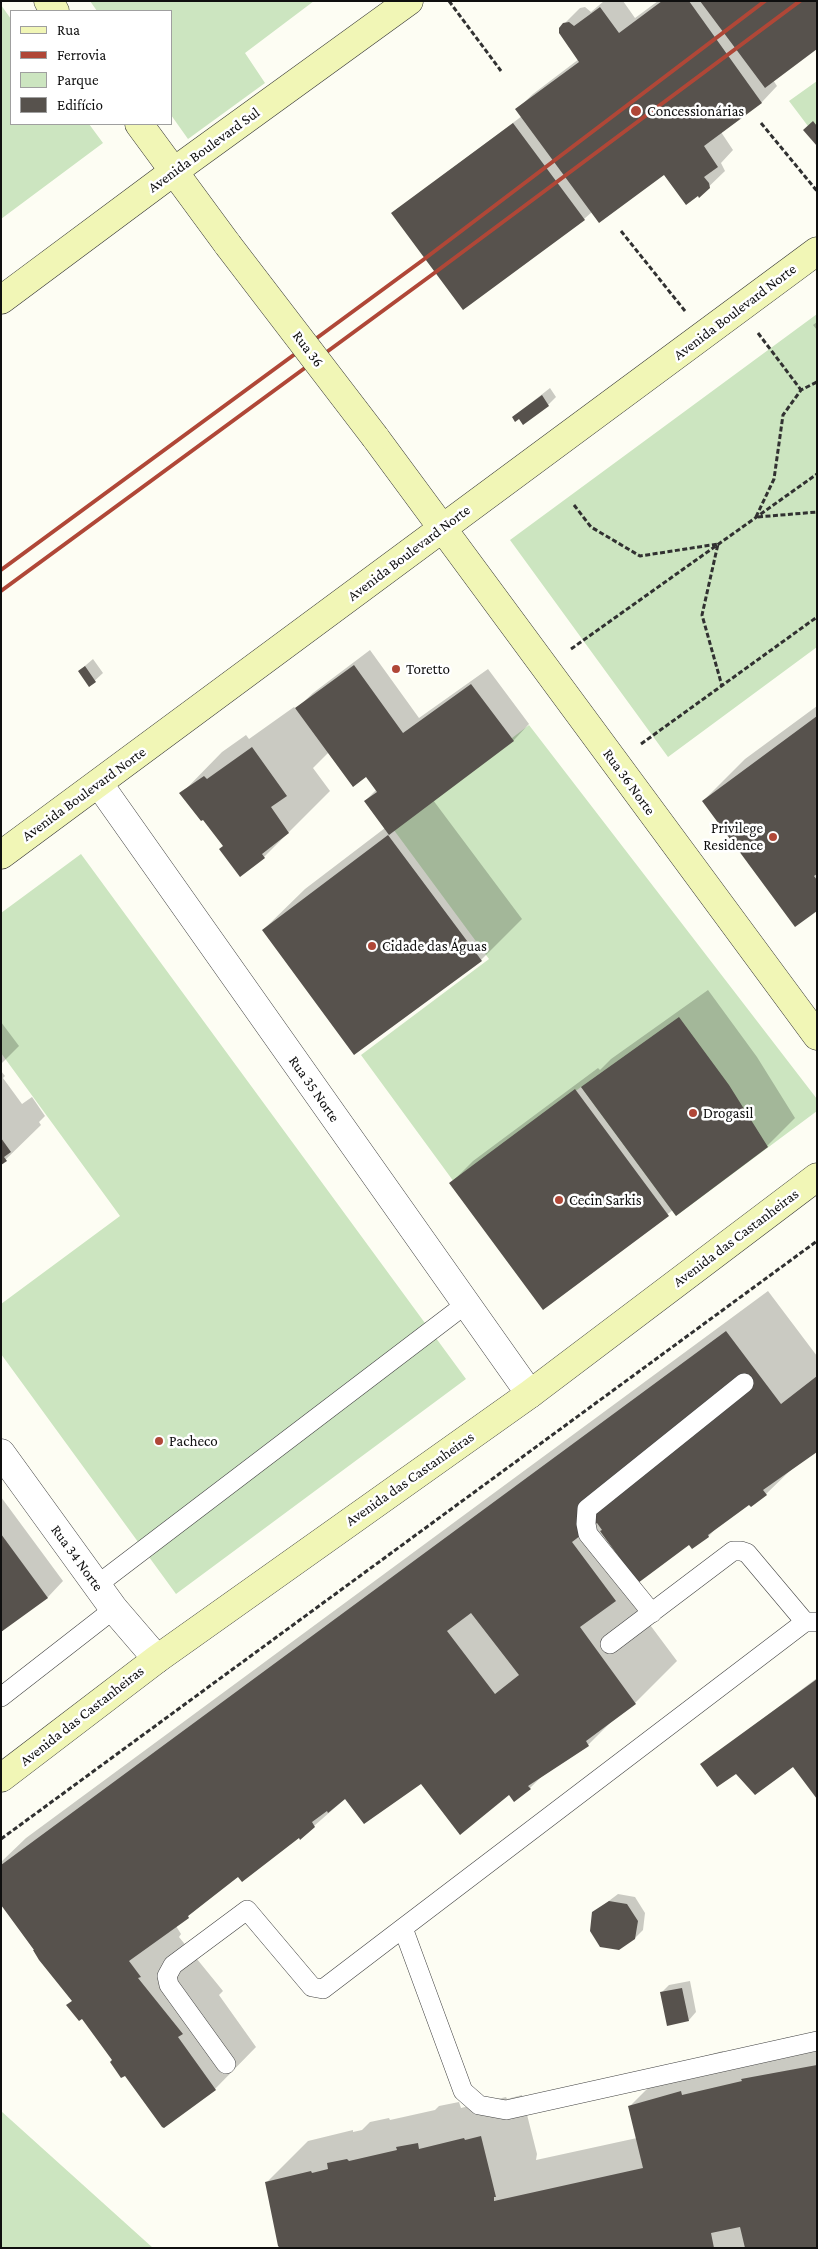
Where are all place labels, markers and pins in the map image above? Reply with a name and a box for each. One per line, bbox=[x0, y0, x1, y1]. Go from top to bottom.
place label: Concessionárias bbox=[647, 102, 744, 120]
marker: Concessionárias bbox=[629, 104, 643, 118]
place label: Toretto bbox=[406, 660, 450, 678]
marker: Toretto bbox=[390, 663, 402, 675]
place label: Privilege Residence bbox=[703, 819, 763, 854]
marker: Privilege Residence bbox=[767, 831, 779, 843]
place label: Cidade das Águas bbox=[382, 937, 487, 955]
marker: Cidade das Águas bbox=[366, 940, 378, 952]
place label: Drogasil bbox=[703, 1104, 753, 1122]
marker: Drogasil bbox=[687, 1107, 699, 1119]
place label: Cecin Sarkis bbox=[569, 1191, 642, 1209]
marker: Cecin Sarkis bbox=[553, 1194, 565, 1206]
place label: Pacheco bbox=[169, 1432, 218, 1450]
marker: Pacheco bbox=[153, 1435, 165, 1447]

